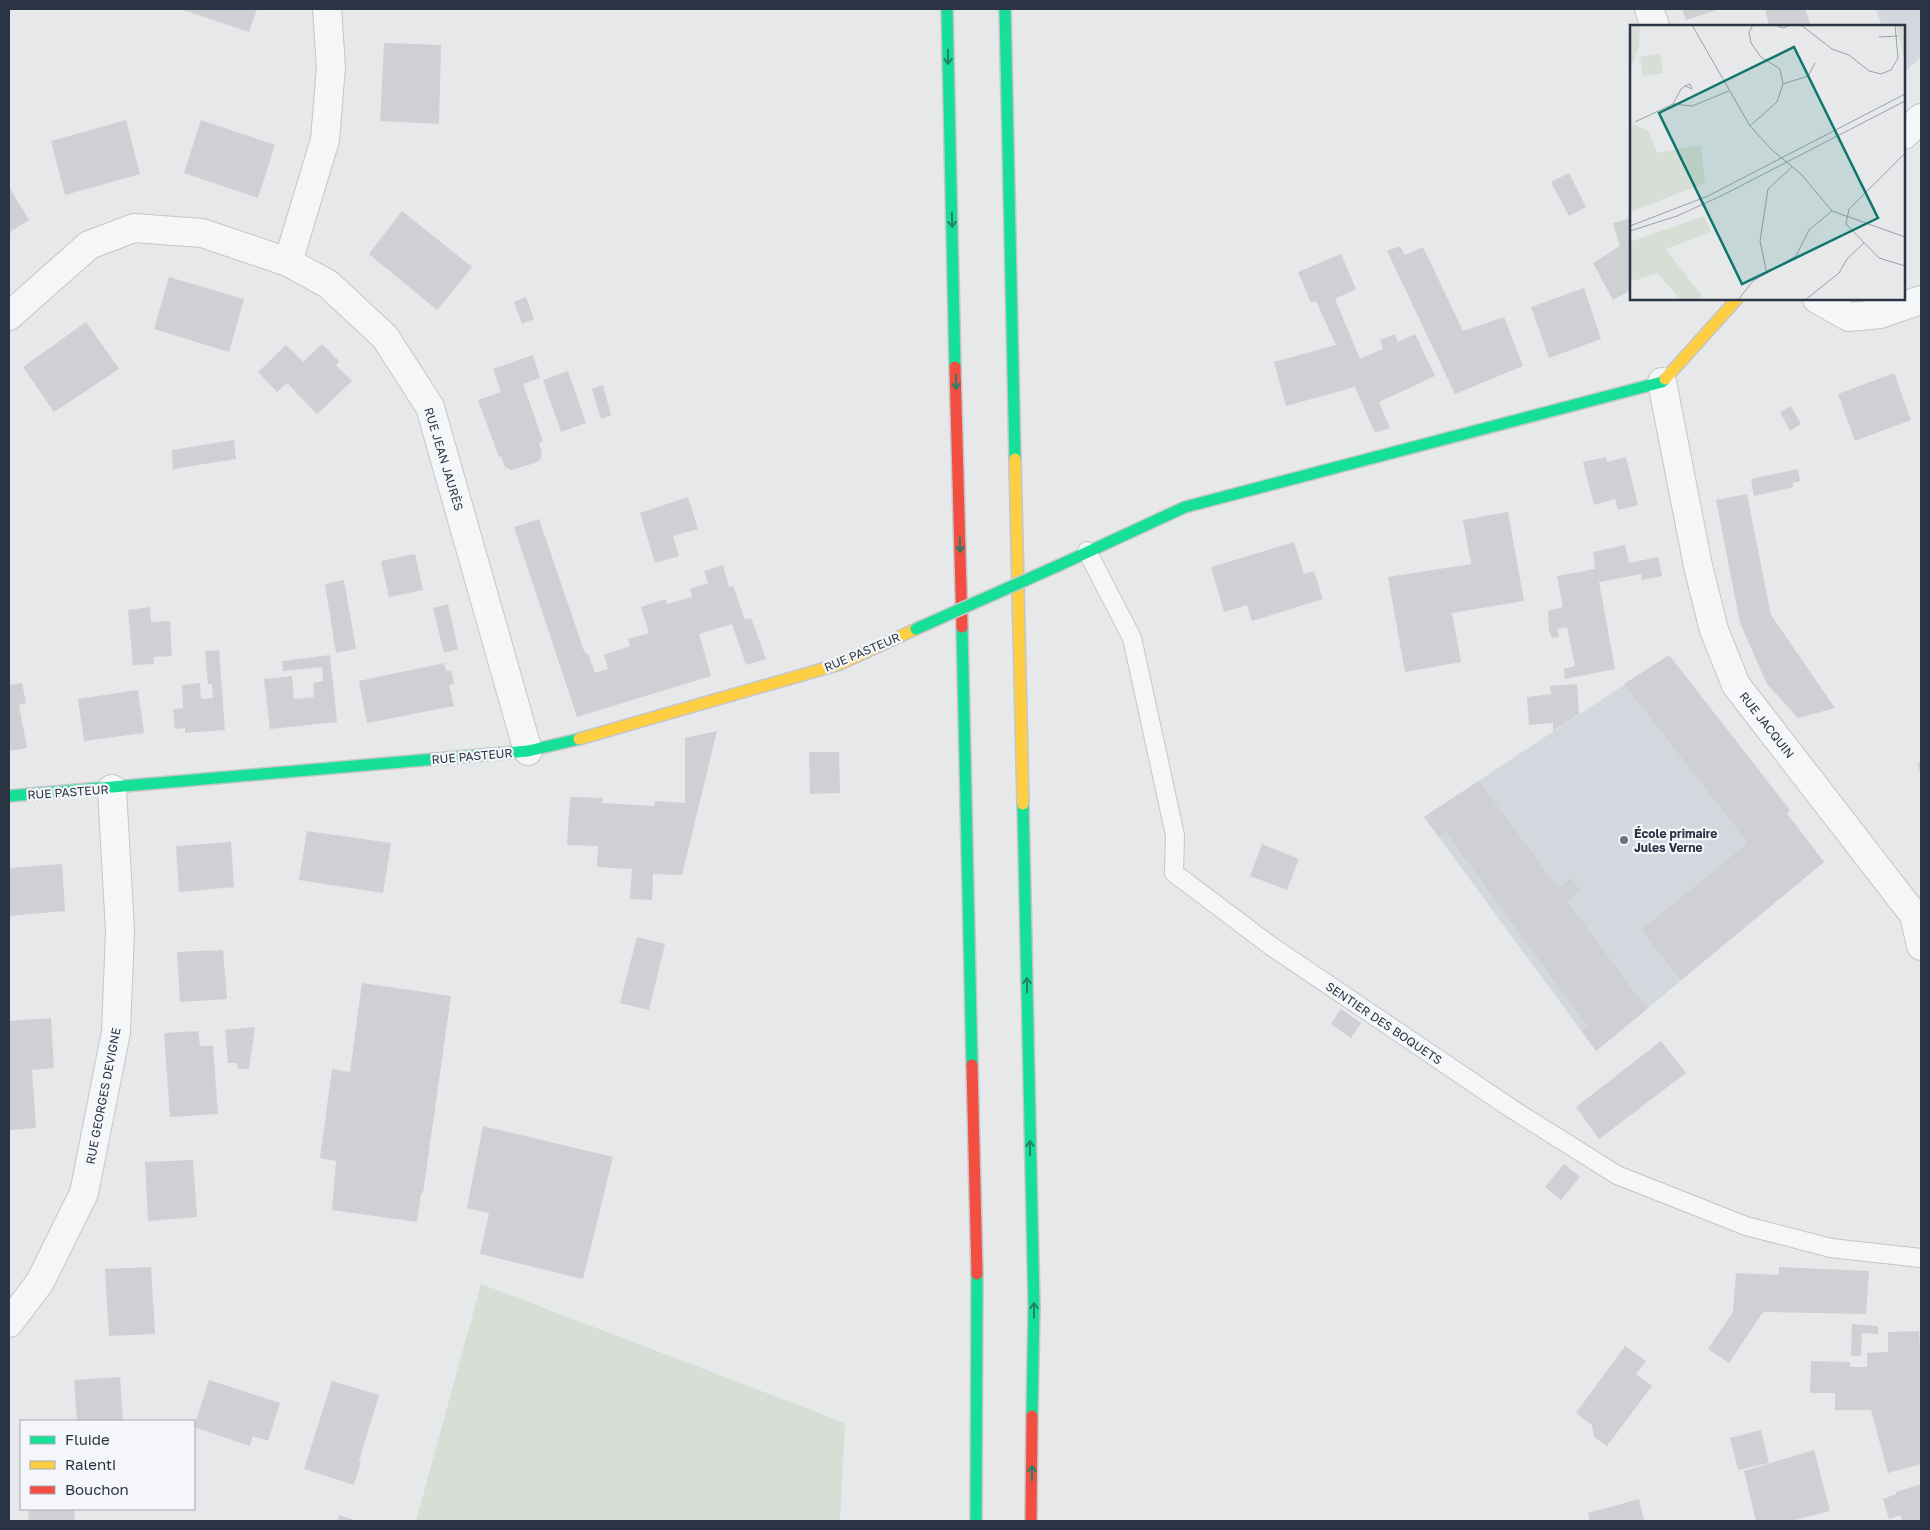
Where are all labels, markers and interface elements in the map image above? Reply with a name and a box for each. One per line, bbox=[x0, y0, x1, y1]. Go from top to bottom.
inset map bbox=[1630, 25, 1905, 300]
one-way arrow bbox=[943, 49, 953, 65]
one-way arrow bbox=[947, 212, 957, 228]
one-way arrow bbox=[951, 374, 961, 390]
street label: RUE JEAN JAURÈS bbox=[421, 406, 467, 513]
one-way arrow bbox=[955, 537, 964, 553]
street label: RUE PASTEUR bbox=[822, 629, 902, 675]
street label: RUE JACQUIN bbox=[1736, 689, 1798, 761]
street label: RUE PASTEUR bbox=[431, 745, 513, 767]
street label: RUE PASTEUR bbox=[27, 782, 109, 802]
place label: École primaire Jules Verne bbox=[1634, 826, 1717, 855]
marker: École primaire Jules Verne bbox=[1618, 834, 1630, 846]
one-way arrow bbox=[1022, 977, 1032, 994]
street label: SENTIER DES BOQUETS bbox=[1323, 978, 1445, 1068]
street label: RUE GEORGES DEVIGNE bbox=[82, 1026, 124, 1166]
one-way arrow bbox=[1026, 1140, 1035, 1156]
one-way arrow bbox=[1029, 1302, 1039, 1318]
legend bbox=[20, 1420, 195, 1510]
text: Fluide bbox=[65, 1430, 110, 1448]
text: Ralenti bbox=[65, 1455, 116, 1473]
one-way arrow bbox=[1027, 1465, 1037, 1481]
text: Bouchon bbox=[65, 1480, 129, 1498]

